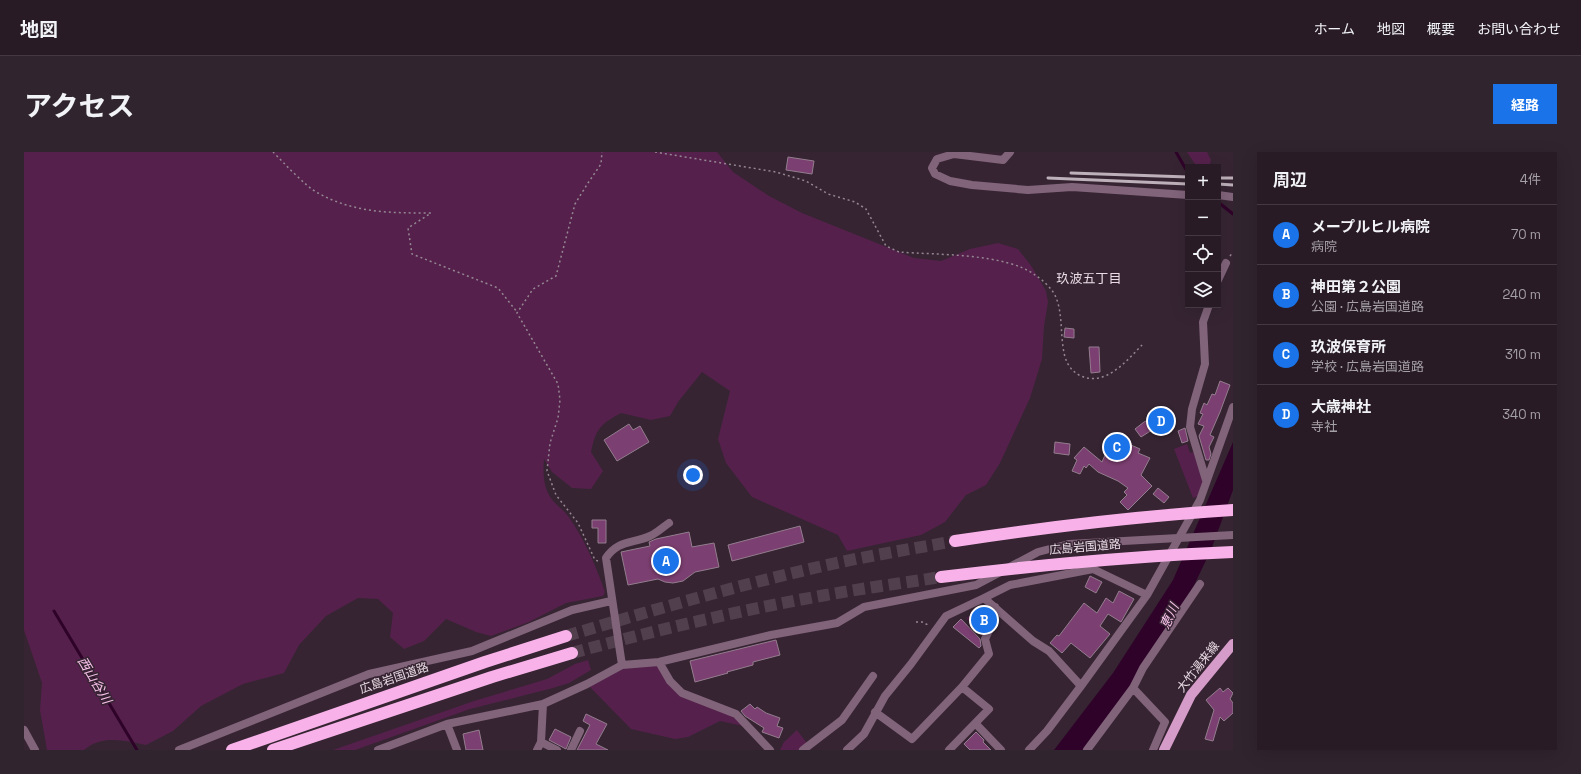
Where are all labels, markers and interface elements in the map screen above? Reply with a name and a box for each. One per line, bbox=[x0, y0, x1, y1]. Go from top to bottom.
text: 地図 bbox=[20, 17, 58, 42]
text: ホーム bbox=[1313, 20, 1355, 38]
text: 地図 bbox=[1377, 20, 1405, 38]
text: 概要 bbox=[1427, 20, 1455, 38]
text: お問い合わせ bbox=[1477, 20, 1561, 38]
button: 経路 bbox=[1493, 84, 1557, 124]
text: アクセス bbox=[24, 88, 135, 124]
map controls bbox=[1185, 164, 1221, 308]
button: + bbox=[1185, 164, 1221, 200]
text: 周辺 bbox=[1273, 169, 1307, 191]
text: 4件 bbox=[1520, 171, 1541, 188]
button: − bbox=[1185, 200, 1221, 236]
text: メープルヒル病院 bbox=[1311, 217, 1430, 236]
text: A bbox=[1282, 226, 1290, 243]
text: 70 m bbox=[1511, 226, 1541, 243]
button: locate bbox=[1185, 236, 1221, 272]
text: 病院 bbox=[1311, 238, 1337, 255]
district label: 玖波五丁目 bbox=[1056, 270, 1122, 287]
button: layers bbox=[1185, 272, 1221, 308]
text: 神田第２公園 bbox=[1311, 277, 1401, 296]
text: B bbox=[1282, 286, 1290, 303]
text: 240 m bbox=[1503, 286, 1541, 303]
text: 公園 · 広島岩国道路 bbox=[1311, 298, 1424, 315]
text: 玖波保育所 bbox=[1311, 337, 1386, 356]
text: C bbox=[1282, 346, 1290, 363]
text: 310 m bbox=[1505, 346, 1541, 363]
text: 学校 · 広島岩国道路 bbox=[1311, 358, 1424, 375]
text: 大歳神社 bbox=[1311, 397, 1371, 416]
pin: D bbox=[1148, 406, 1174, 436]
text: D bbox=[1282, 406, 1290, 423]
text: 340 m bbox=[1502, 406, 1541, 423]
text: 寺社 bbox=[1311, 418, 1337, 435]
pin: C bbox=[1104, 432, 1130, 462]
your location bbox=[683, 465, 703, 485]
street label: 広島岩国道路 bbox=[1048, 536, 1122, 558]
pin: A bbox=[653, 546, 679, 576]
water label: 恵川 bbox=[1156, 599, 1183, 632]
pin: B bbox=[971, 605, 997, 635]
street label: 大竹湯来線 bbox=[1173, 638, 1223, 696]
water label: 西山谷川 bbox=[74, 654, 116, 709]
street label: 広島岩国道路 bbox=[357, 659, 431, 697]

